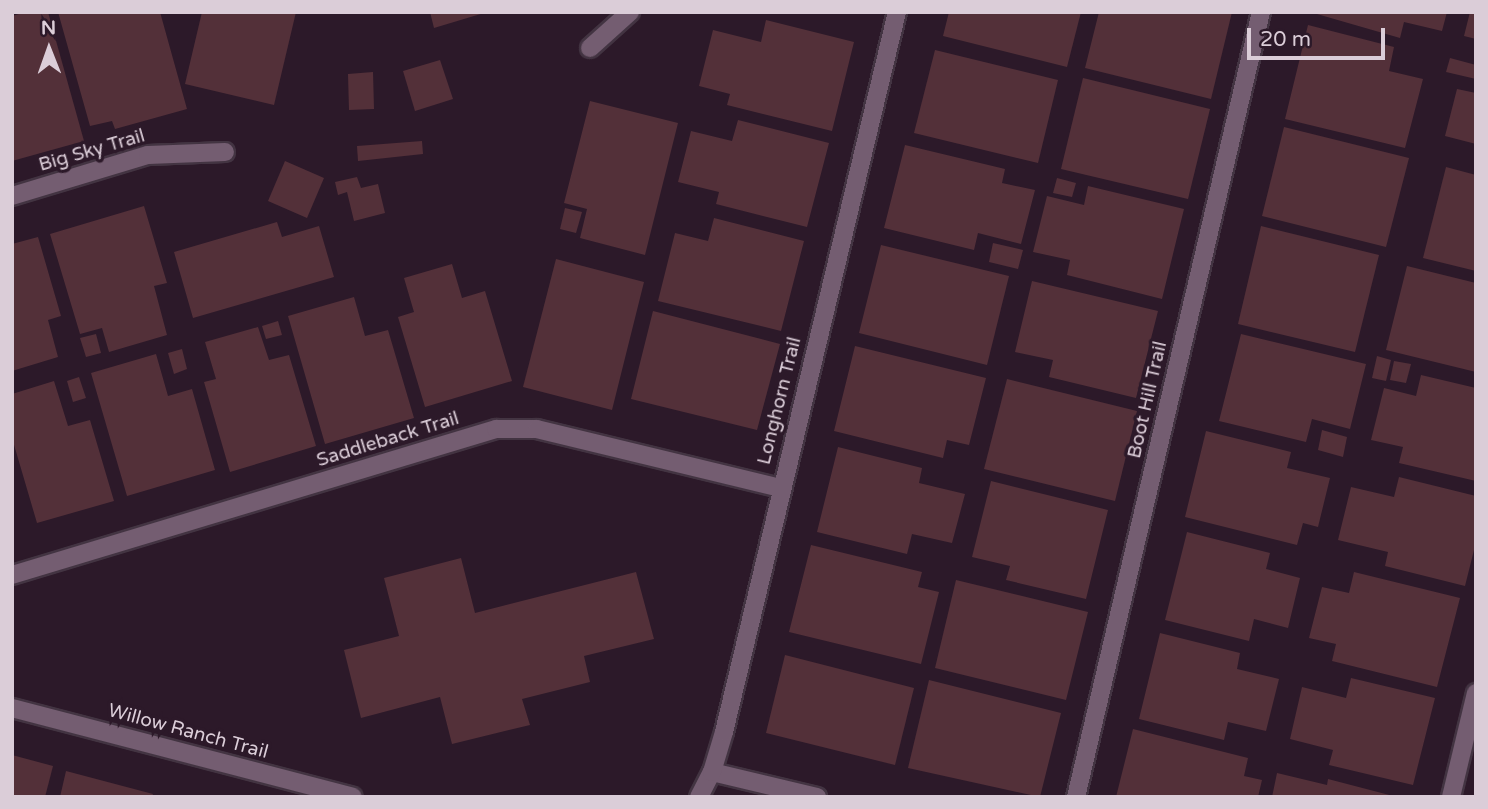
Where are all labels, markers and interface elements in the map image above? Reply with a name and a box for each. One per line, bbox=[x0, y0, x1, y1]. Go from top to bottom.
north arrow bbox=[14, 14, 84, 84]
scale bar bbox=[1250, 14, 1388, 58]
text: N bbox=[41, 17, 56, 39]
text: 20 m bbox=[1260, 27, 1311, 52]
street label: Big Sky Trail bbox=[36, 125, 148, 177]
street label: Longhorn Trail bbox=[753, 335, 807, 467]
street label: Boot Hill Trail bbox=[1123, 339, 1173, 461]
street label: Saddleback Trail bbox=[314, 407, 462, 473]
street label: Willow Ranch Trail bbox=[105, 700, 271, 764]

